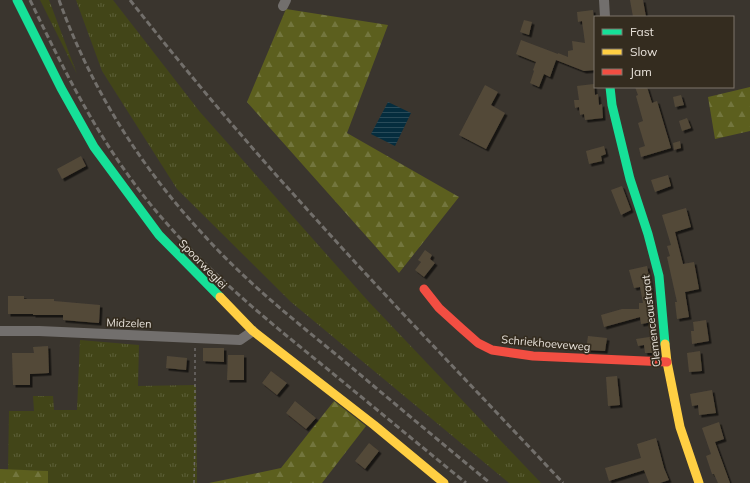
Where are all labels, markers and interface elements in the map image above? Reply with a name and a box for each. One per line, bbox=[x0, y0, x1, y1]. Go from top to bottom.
legend bbox=[594, 16, 734, 88]
text: Fast bbox=[630, 24, 654, 39]
text: Slow bbox=[630, 44, 658, 59]
text: Jam bbox=[630, 64, 652, 79]
street label: Spoorweglei bbox=[176, 236, 230, 292]
street label: Clemenceaustraat bbox=[638, 274, 664, 368]
street label: Midzelen bbox=[106, 315, 152, 331]
street label: Schriekhoeveweg bbox=[501, 332, 591, 354]

